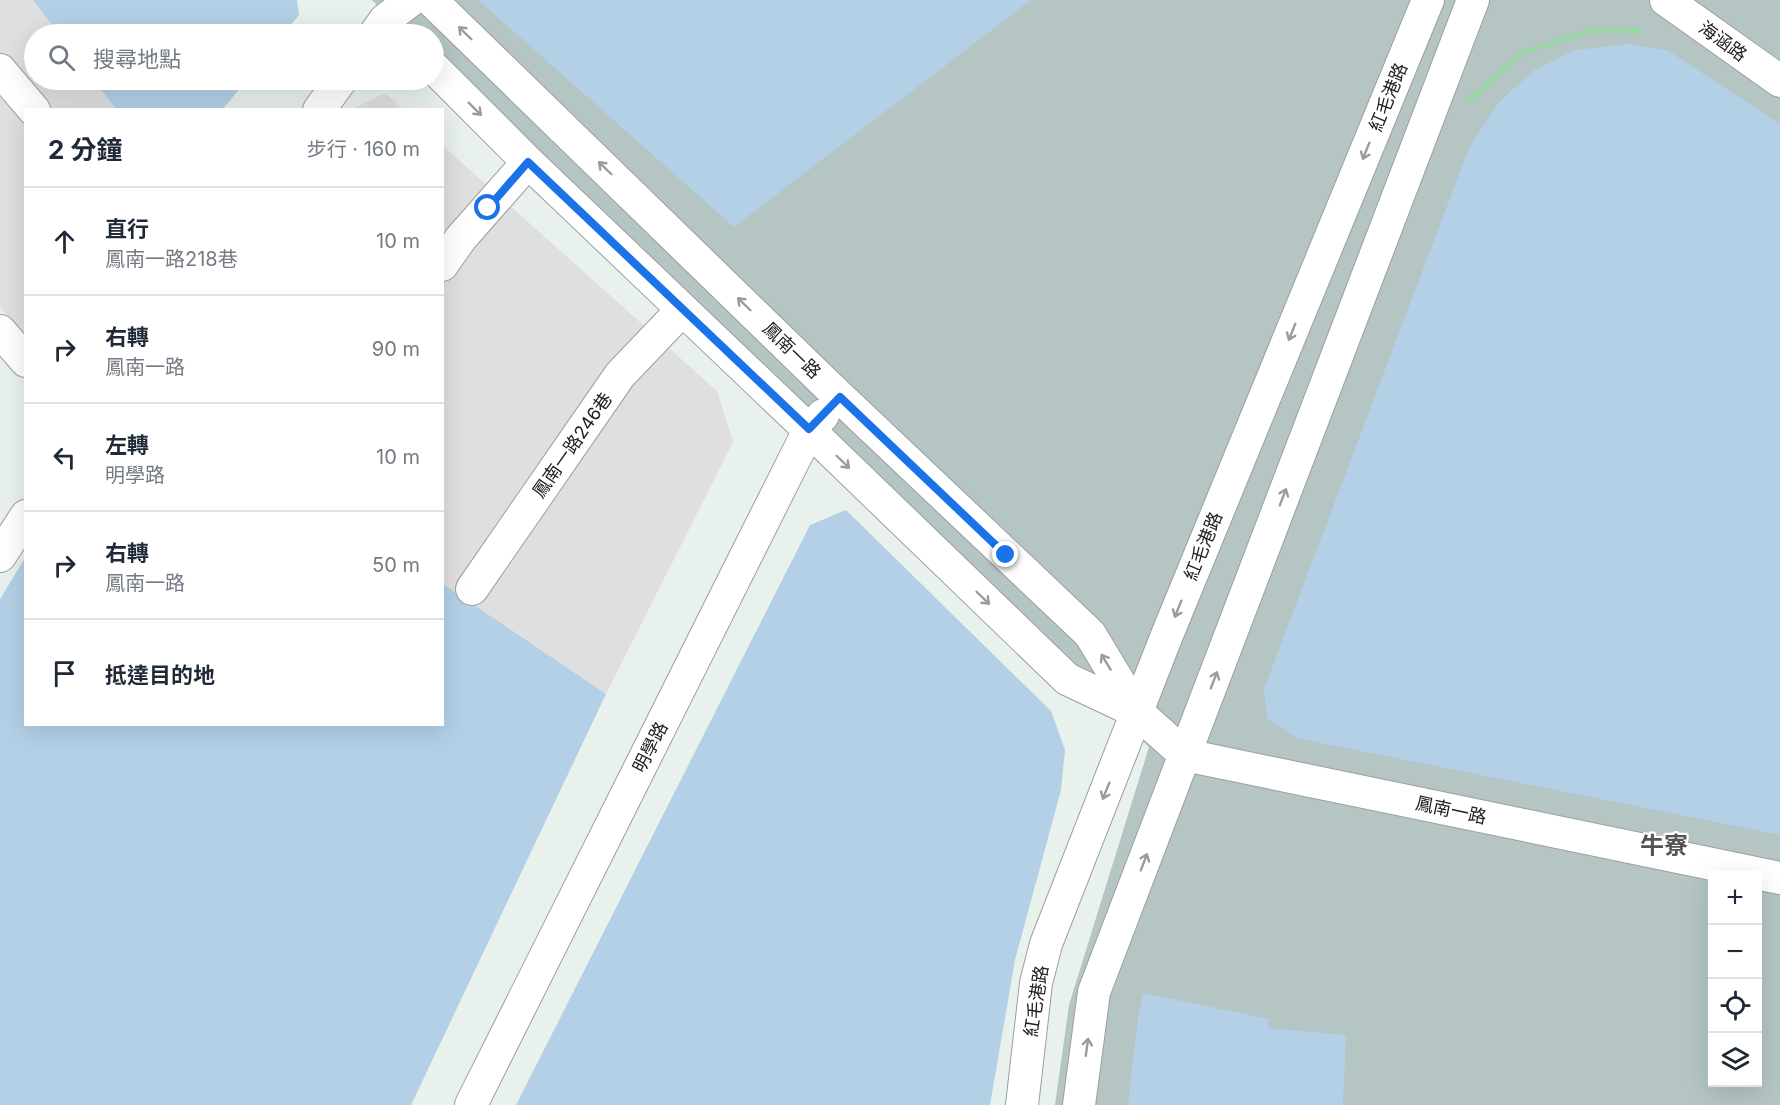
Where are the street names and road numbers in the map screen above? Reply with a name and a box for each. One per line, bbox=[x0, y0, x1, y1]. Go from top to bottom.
street label: 海涵路 bbox=[1695, 17, 1751, 65]
street label: 紅毛港路 bbox=[1365, 60, 1411, 134]
street label: 鳳南一路 bbox=[759, 317, 825, 383]
street label: 鳳南一路246巷 bbox=[528, 388, 616, 502]
street label: 紅毛港路 bbox=[1180, 509, 1226, 583]
street label: 明學路 bbox=[628, 718, 672, 776]
street label: 鳳南一路 bbox=[1414, 792, 1488, 828]
street label: 紅毛港路 bbox=[1020, 964, 1052, 1038]

